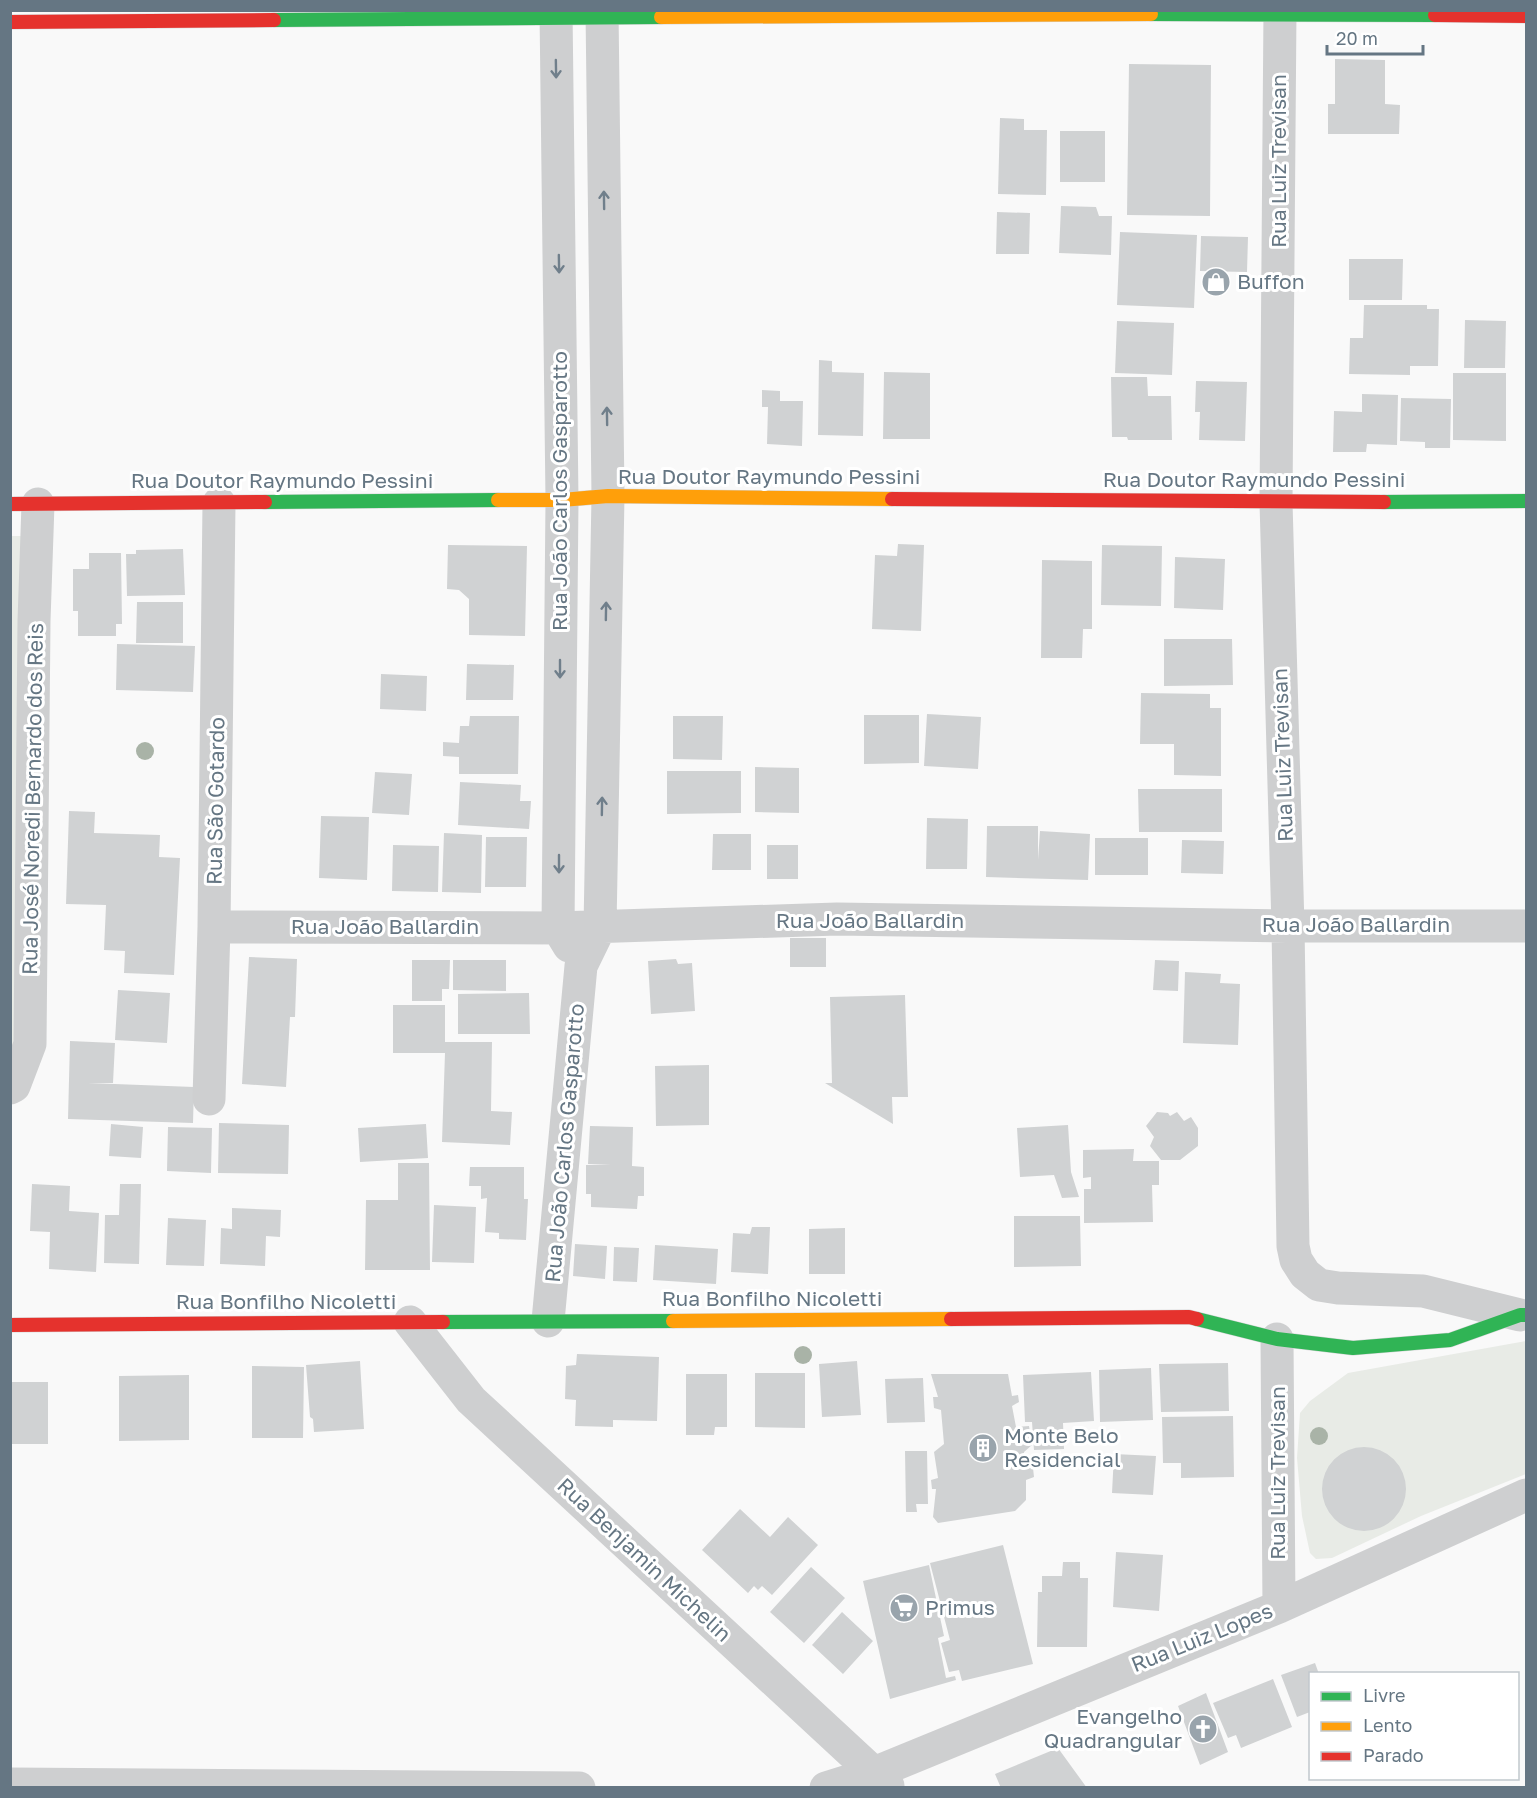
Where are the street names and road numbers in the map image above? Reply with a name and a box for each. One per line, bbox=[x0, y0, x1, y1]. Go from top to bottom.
street label: Rua Luiz Trevisan bbox=[1265, 74, 1291, 248]
street label: Rua João Carlos Gasparotto bbox=[546, 351, 572, 631]
street label: Rua Doutor Raymundo Pessini bbox=[618, 463, 920, 489]
street label: Rua Doutor Raymundo Pessini bbox=[1103, 466, 1405, 492]
street label: Rua Doutor Raymundo Pessini bbox=[131, 467, 433, 493]
street label: Rua José Noredi Bernardo dos Reis bbox=[16, 623, 48, 975]
street label: Rua Luiz Trevisan bbox=[1266, 668, 1298, 842]
street label: Rua São Gotardo bbox=[201, 717, 229, 885]
street label: Rua João Ballardin bbox=[776, 907, 964, 933]
street label: Rua João Ballardin bbox=[1262, 911, 1450, 937]
street label: Rua João Ballardin bbox=[291, 913, 479, 939]
street label: Rua João Carlos Gasparotto bbox=[539, 1002, 589, 1283]
street label: Rua Bonfilho Nicoletti bbox=[662, 1285, 882, 1311]
street label: Rua Bonfilho Nicoletti bbox=[176, 1288, 396, 1314]
street label: Rua Luiz Trevisan bbox=[1264, 1386, 1290, 1560]
street label: Rua Benjamin Michelin bbox=[552, 1472, 737, 1647]
street label: Rua Luiz Lopes bbox=[1127, 1597, 1276, 1677]

